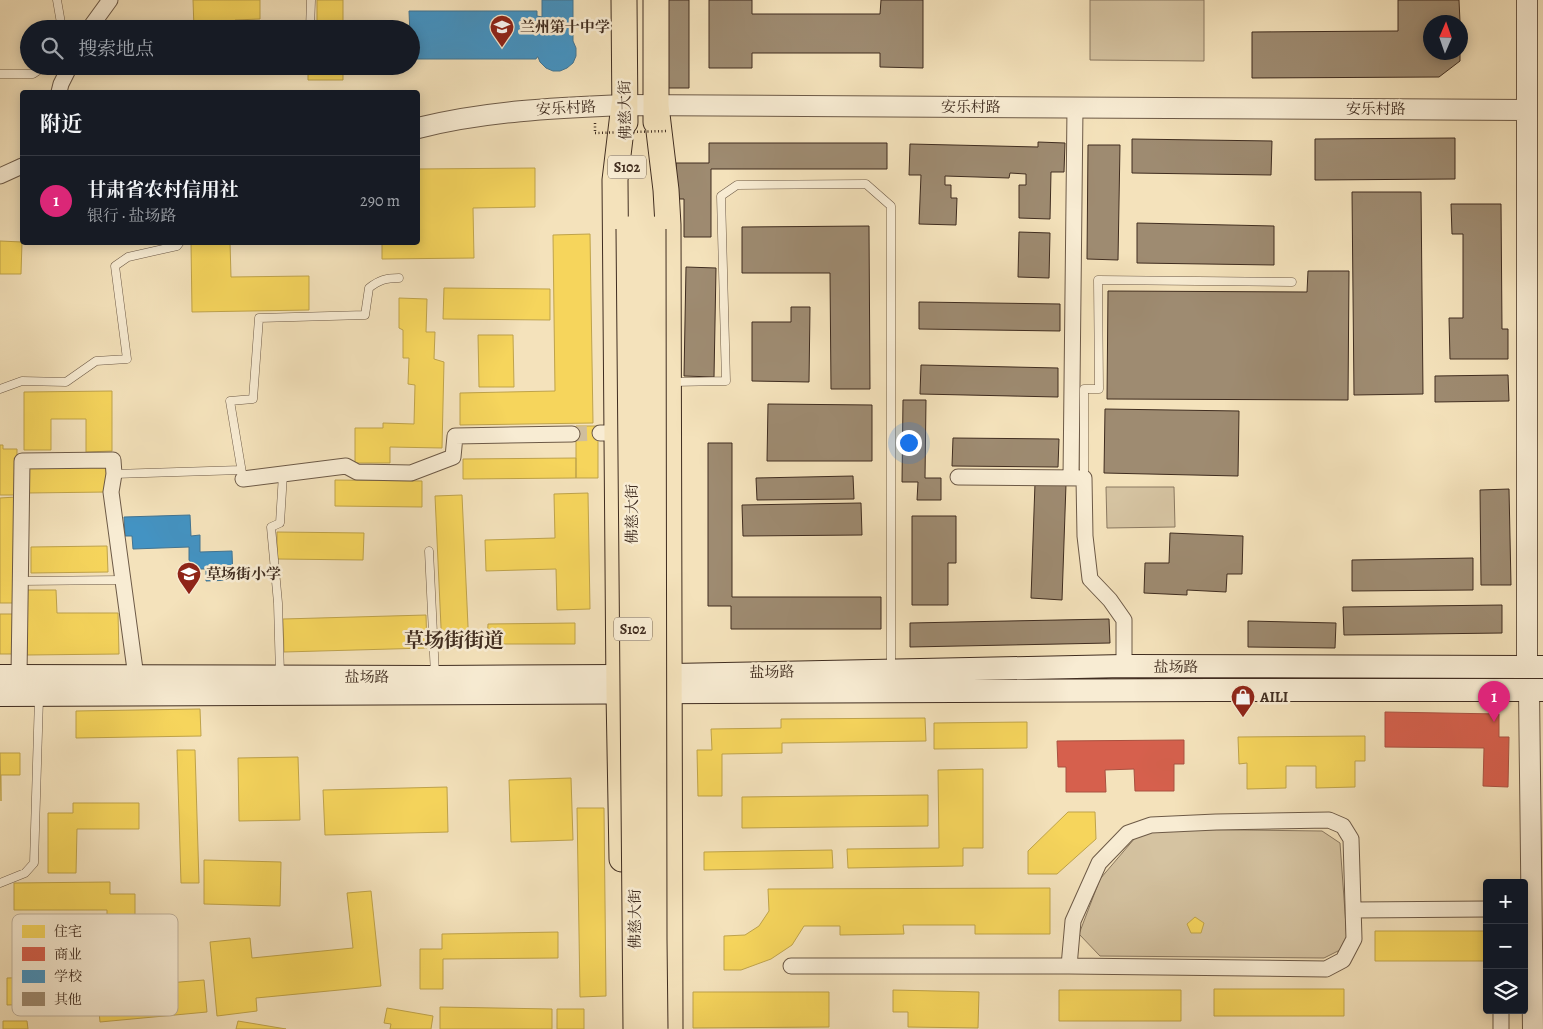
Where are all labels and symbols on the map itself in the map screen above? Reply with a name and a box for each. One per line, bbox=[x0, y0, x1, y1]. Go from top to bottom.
school or university icon: 兰州第十中学 bbox=[489, 14, 515, 48]
north arrow bbox=[1423, 15, 1468, 60]
place label: 兰州第十中学 bbox=[520, 17, 610, 37]
street label: 佛慈大街 bbox=[614, 80, 636, 140]
street label: 安乐村路 bbox=[536, 96, 596, 120]
street label: 安乐村路 bbox=[941, 97, 1001, 117]
street label: 安乐村路 bbox=[1346, 99, 1406, 119]
road number: S102 bbox=[608, 156, 646, 178]
your location bbox=[896, 430, 922, 456]
street label: 佛慈大街 bbox=[622, 484, 642, 544]
school or university icon: 草场街小学 bbox=[176, 561, 202, 595]
place label: 草场街小学 bbox=[206, 564, 281, 584]
road number: S102 bbox=[614, 618, 652, 640]
district label: 草场街街道 bbox=[404, 627, 504, 654]
street label: 盐场路 bbox=[1153, 657, 1199, 677]
street label: 盐场路 bbox=[749, 662, 795, 682]
street label: 盐场路 bbox=[344, 667, 390, 687]
pin: 1 bbox=[1478, 681, 1510, 722]
shop icon: AILI bbox=[1230, 684, 1256, 718]
place label: AILI bbox=[1259, 687, 1288, 707]
street label: 佛慈大街 bbox=[625, 889, 645, 949]
legend bbox=[12, 914, 178, 1016]
text: 住宅 bbox=[54, 922, 82, 941]
text: 商业 bbox=[54, 945, 82, 964]
text: 学校 bbox=[54, 967, 82, 986]
text: 其他 bbox=[54, 990, 82, 1009]

